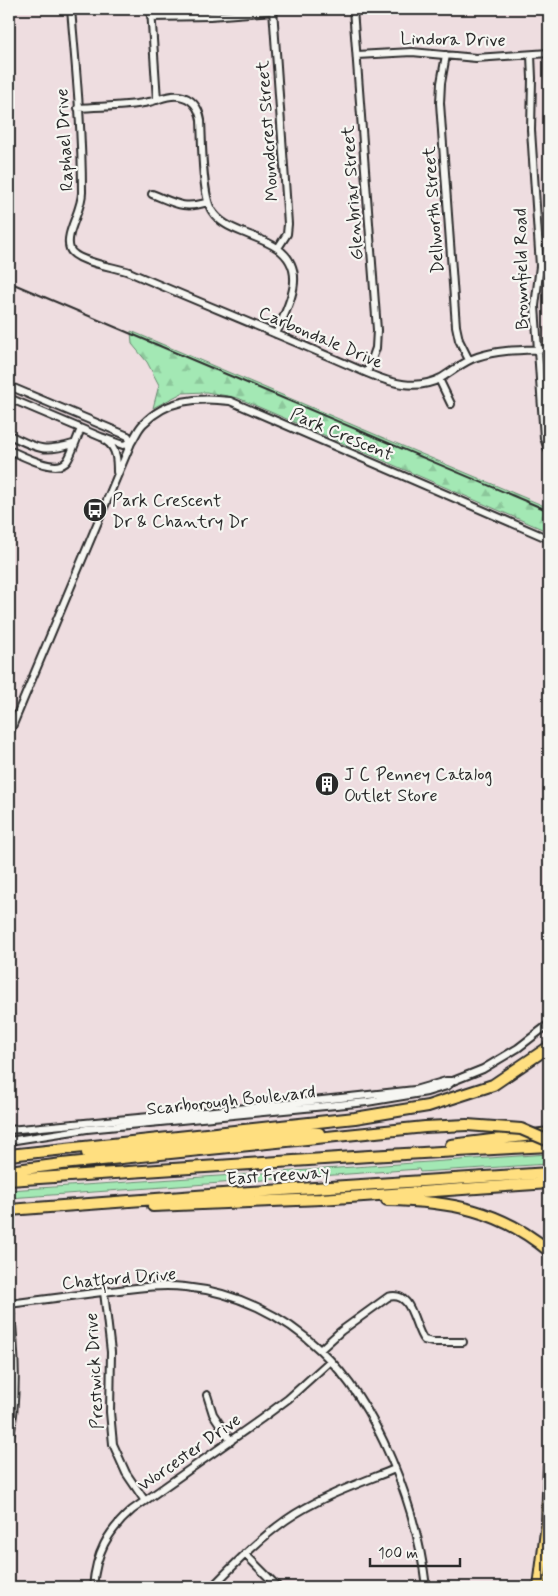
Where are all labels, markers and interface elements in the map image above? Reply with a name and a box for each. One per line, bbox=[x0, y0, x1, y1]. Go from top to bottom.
street label: Lindora Drive bbox=[400, 27, 506, 53]
street label: Moundcrest Street bbox=[251, 59, 285, 202]
street label: Raphael Drive bbox=[50, 88, 80, 192]
street label: Glenbriar Street bbox=[336, 124, 370, 261]
street label: Dellworth Street bbox=[418, 145, 450, 274]
street label: Brownfield Road bbox=[509, 208, 535, 330]
street label: Carbondale Drive bbox=[255, 301, 386, 375]
street label: Park Crescent bbox=[286, 402, 397, 467]
place label: Park Crescent Dr & Chantry Dr bbox=[112, 489, 249, 534]
bus stop icon: Park Crescent Dr & Chantry Dr bbox=[82, 497, 108, 523]
place label: J C Penney Catalog Outlet Store bbox=[344, 763, 492, 808]
building icon: J C Penney Catalog Outlet Store bbox=[314, 771, 340, 797]
street label: Scarborough Boulevard bbox=[145, 1080, 317, 1122]
street label: East Freeway bbox=[226, 1160, 330, 1192]
street label: Chatford Drive bbox=[61, 1262, 177, 1298]
street label: Prestwick Drive bbox=[80, 1312, 110, 1430]
street label: Worcester Drive bbox=[133, 1408, 246, 1497]
scale bar bbox=[370, 1536, 460, 1568]
text: 100 m bbox=[378, 1544, 418, 1564]

